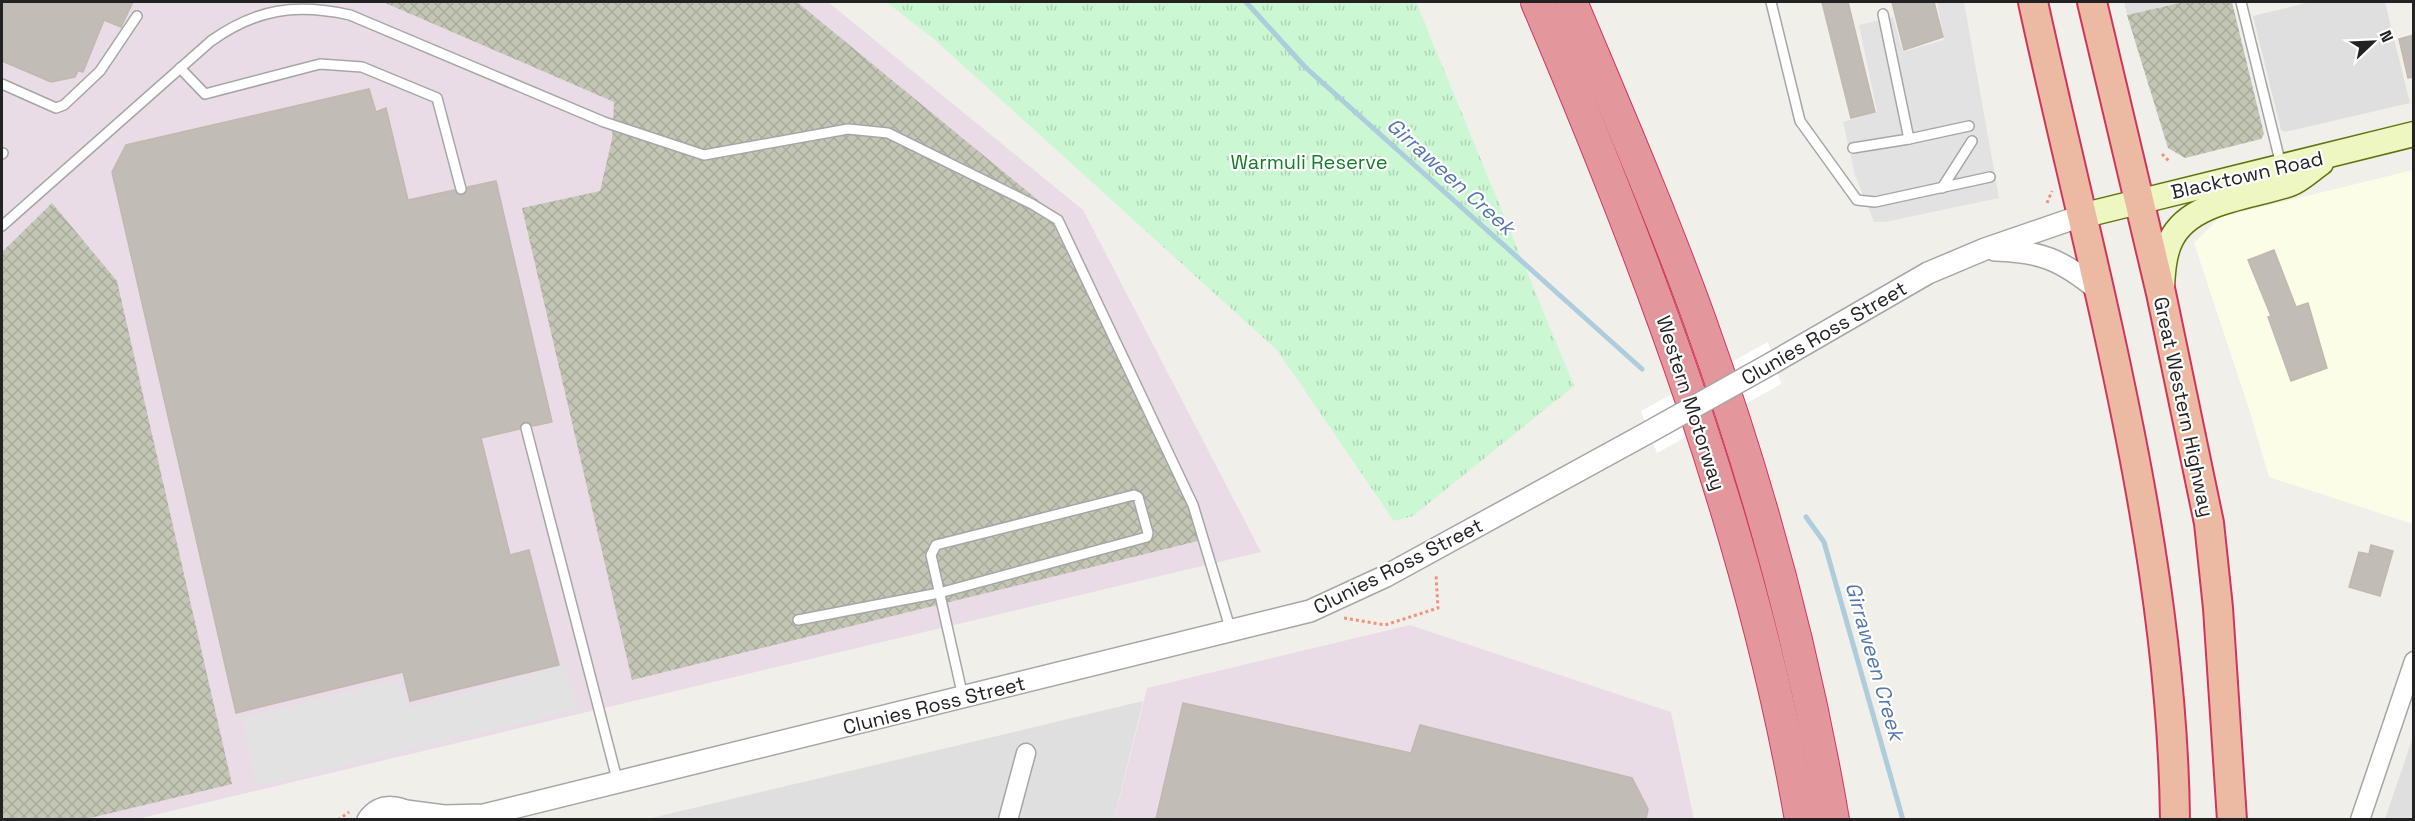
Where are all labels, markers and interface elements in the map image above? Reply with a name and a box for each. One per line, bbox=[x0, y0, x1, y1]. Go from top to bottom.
north arrow bbox=[2343, 12, 2403, 72]
text: N bbox=[2375, 27, 2398, 45]
water label: Girraween Creek bbox=[1381, 111, 1523, 242]
street label: Blacktown Road bbox=[2168, 145, 2326, 205]
park label: Warmuli Reserve bbox=[1230, 149, 1388, 175]
street label: Clunies Ross Street bbox=[1737, 275, 1911, 391]
street label: Great Western Highway bbox=[2148, 294, 2220, 520]
street label: Western Motorway bbox=[1650, 312, 1732, 494]
street label: Clunies Ross Street bbox=[1309, 512, 1487, 620]
water label: Girraween Creek bbox=[1840, 579, 1911, 746]
street label: Clunies Ross Street bbox=[840, 670, 1028, 740]

